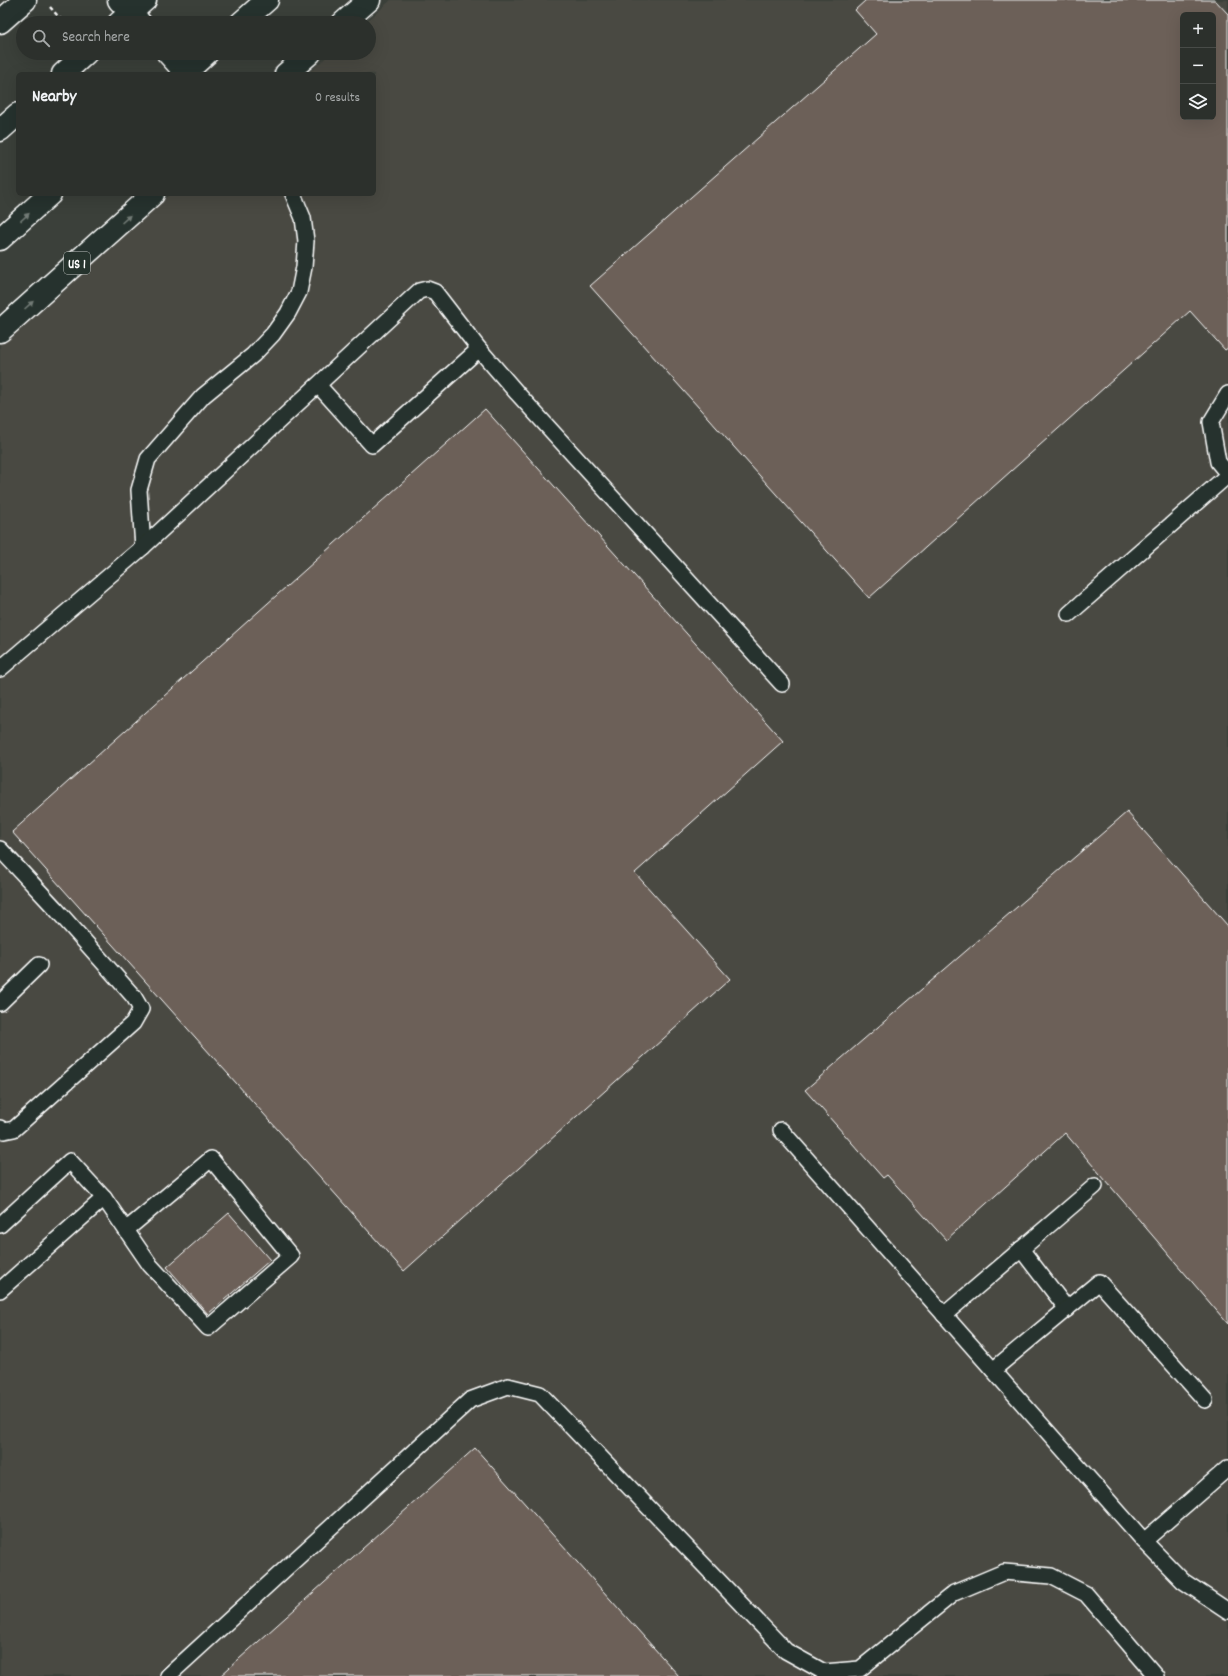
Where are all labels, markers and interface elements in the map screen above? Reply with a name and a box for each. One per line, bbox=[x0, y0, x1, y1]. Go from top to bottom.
map controls bbox=[1180, 12, 1216, 120]
button: + bbox=[1180, 12, 1216, 48]
search box bbox=[16, 16, 376, 60]
icon: search bbox=[30, 27, 52, 49]
text: Search here bbox=[62, 27, 130, 49]
button: − bbox=[1180, 48, 1216, 84]
button: layers bbox=[1180, 84, 1216, 120]
text: Nearby bbox=[32, 86, 76, 110]
text: 0 results bbox=[315, 89, 360, 108]
one-way arrow bbox=[20, 212, 30, 221]
one-way arrow bbox=[121, 214, 131, 223]
road number: US 1 bbox=[64, 252, 90, 274]
one-way arrow bbox=[24, 301, 34, 310]

